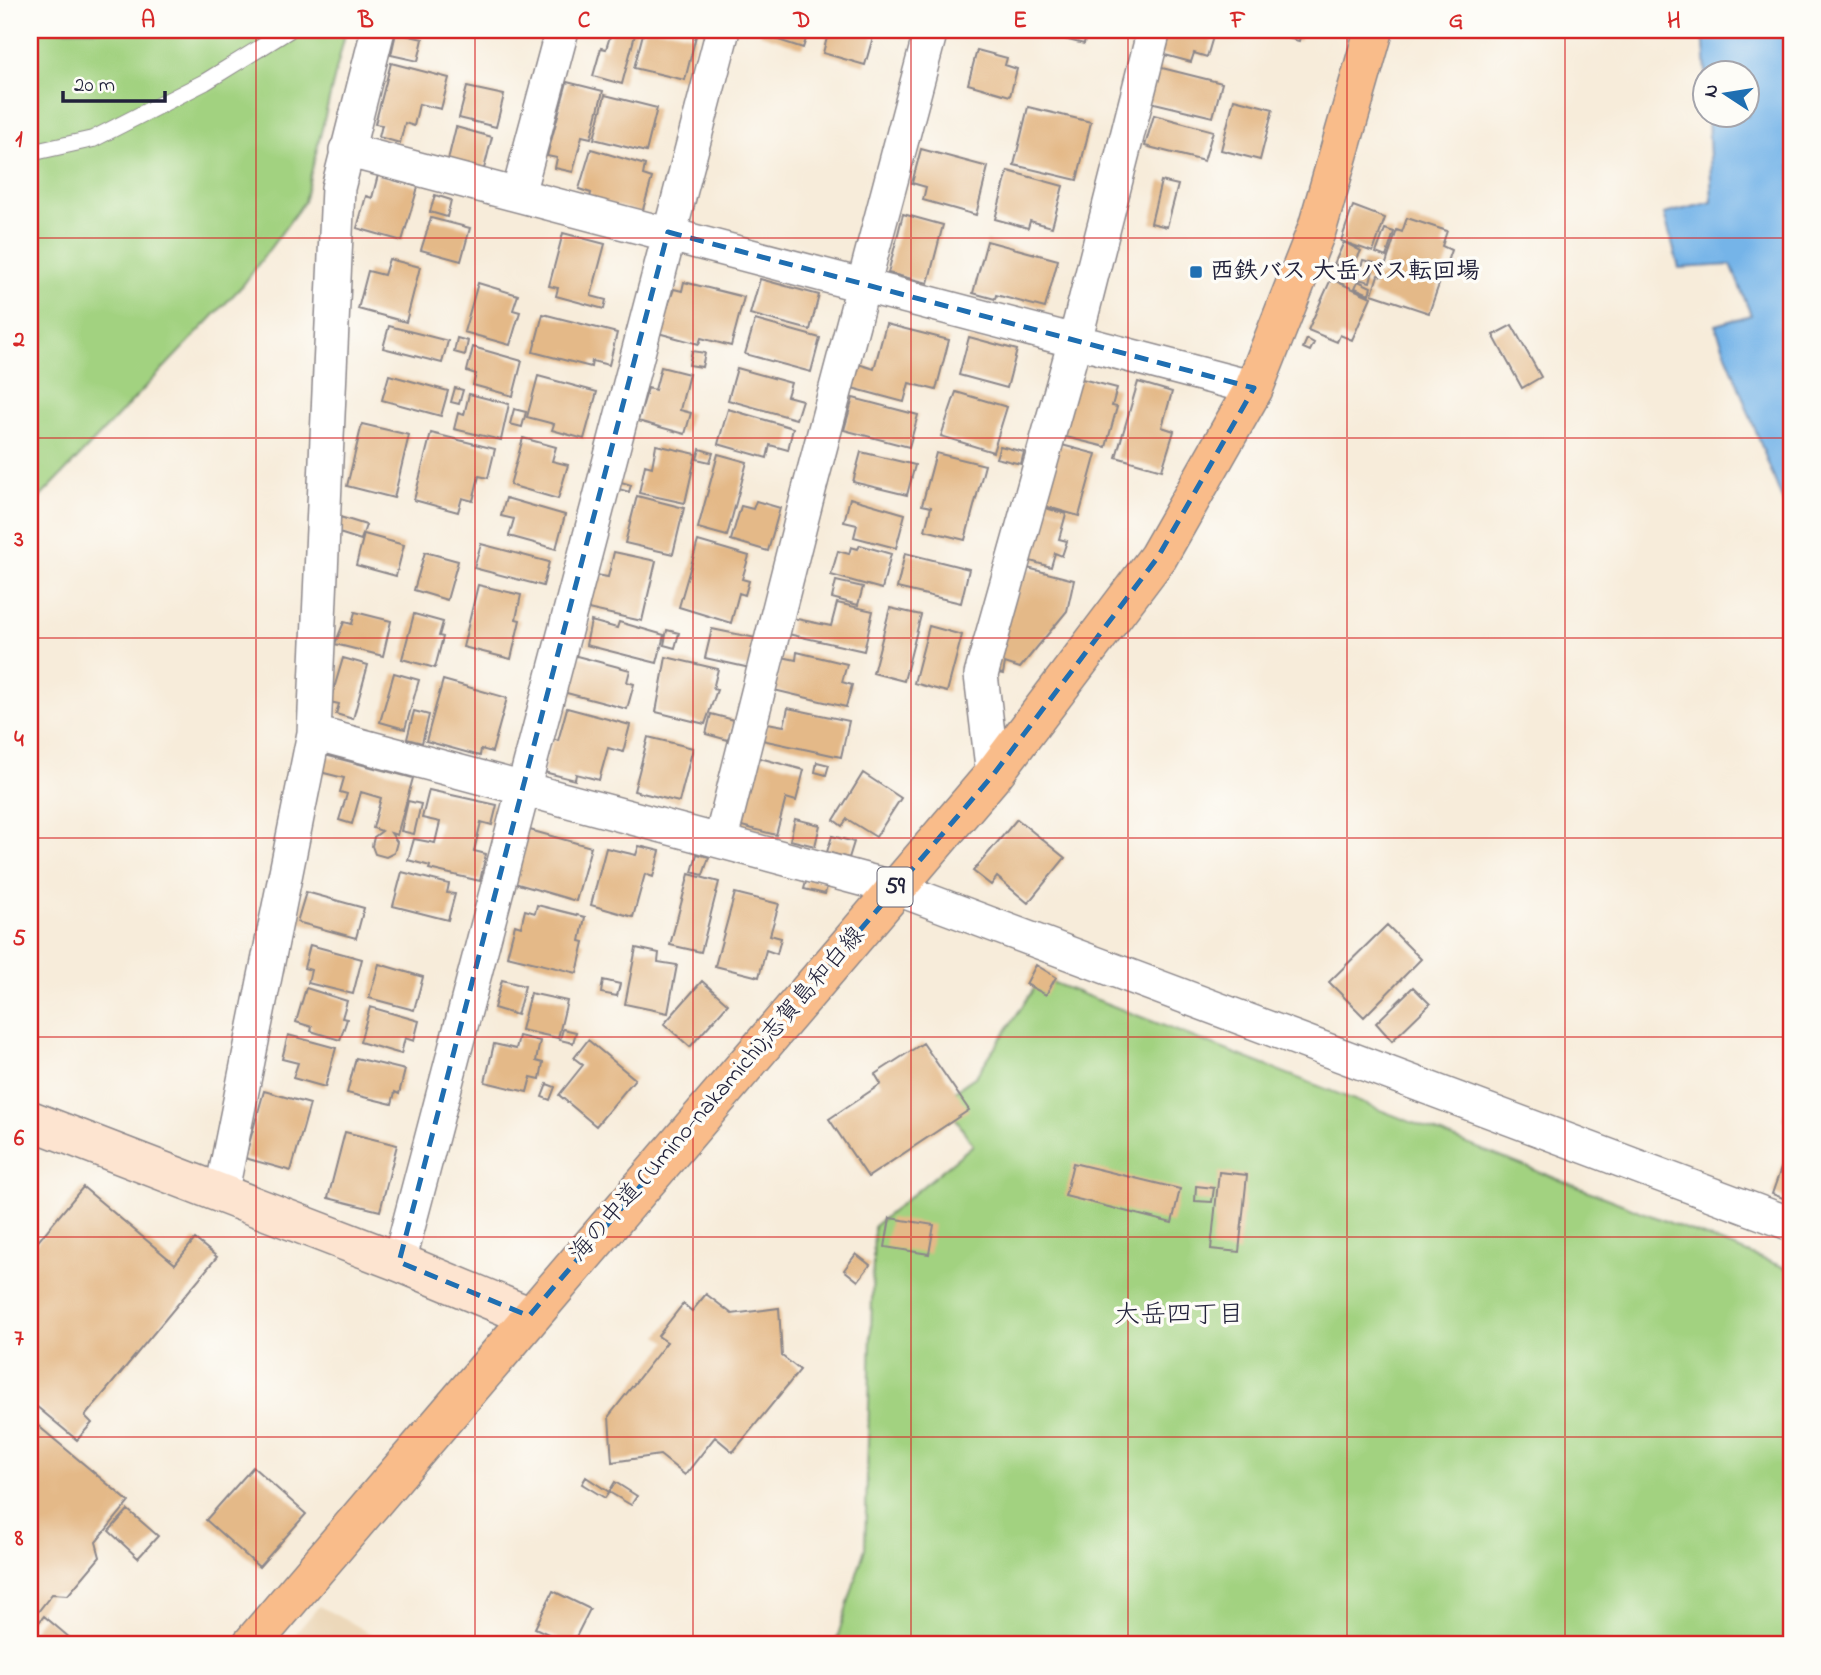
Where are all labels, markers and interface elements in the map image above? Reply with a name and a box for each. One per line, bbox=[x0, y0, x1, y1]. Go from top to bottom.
text: A bbox=[141, 5, 155, 38]
text: B bbox=[357, 5, 374, 38]
text: C bbox=[578, 5, 591, 38]
text: D bbox=[793, 5, 810, 38]
text: E bbox=[1013, 5, 1027, 38]
text: F bbox=[1230, 5, 1246, 38]
text: G bbox=[1449, 5, 1463, 38]
text: H bbox=[1667, 5, 1681, 38]
scale bar bbox=[63, 60, 164, 104]
north arrow bbox=[1692, 60, 1762, 130]
text: 20 m bbox=[74, 71, 115, 101]
text: N bbox=[1697, 82, 1726, 100]
text: 1 bbox=[15, 124, 23, 157]
place label: 西鉄バス 大岳バス転回場 bbox=[1210, 255, 1480, 290]
marker: 西鉄バス 大岳バス転回場 bbox=[1188, 264, 1204, 280]
text: 2 bbox=[12, 324, 25, 357]
text: 3 bbox=[13, 524, 24, 557]
text: 4 bbox=[14, 724, 24, 757]
road number: 59 bbox=[878, 867, 912, 906]
street label: 海の中道 (Umino-nakamichi);志賀島和白線 bbox=[562, 919, 874, 1271]
text: 5 bbox=[12, 923, 26, 956]
text: 6 bbox=[14, 1123, 25, 1156]
district label: 大岳四丁目 bbox=[1114, 1297, 1244, 1335]
text: 7 bbox=[14, 1323, 24, 1356]
text: 8 bbox=[14, 1523, 24, 1556]

